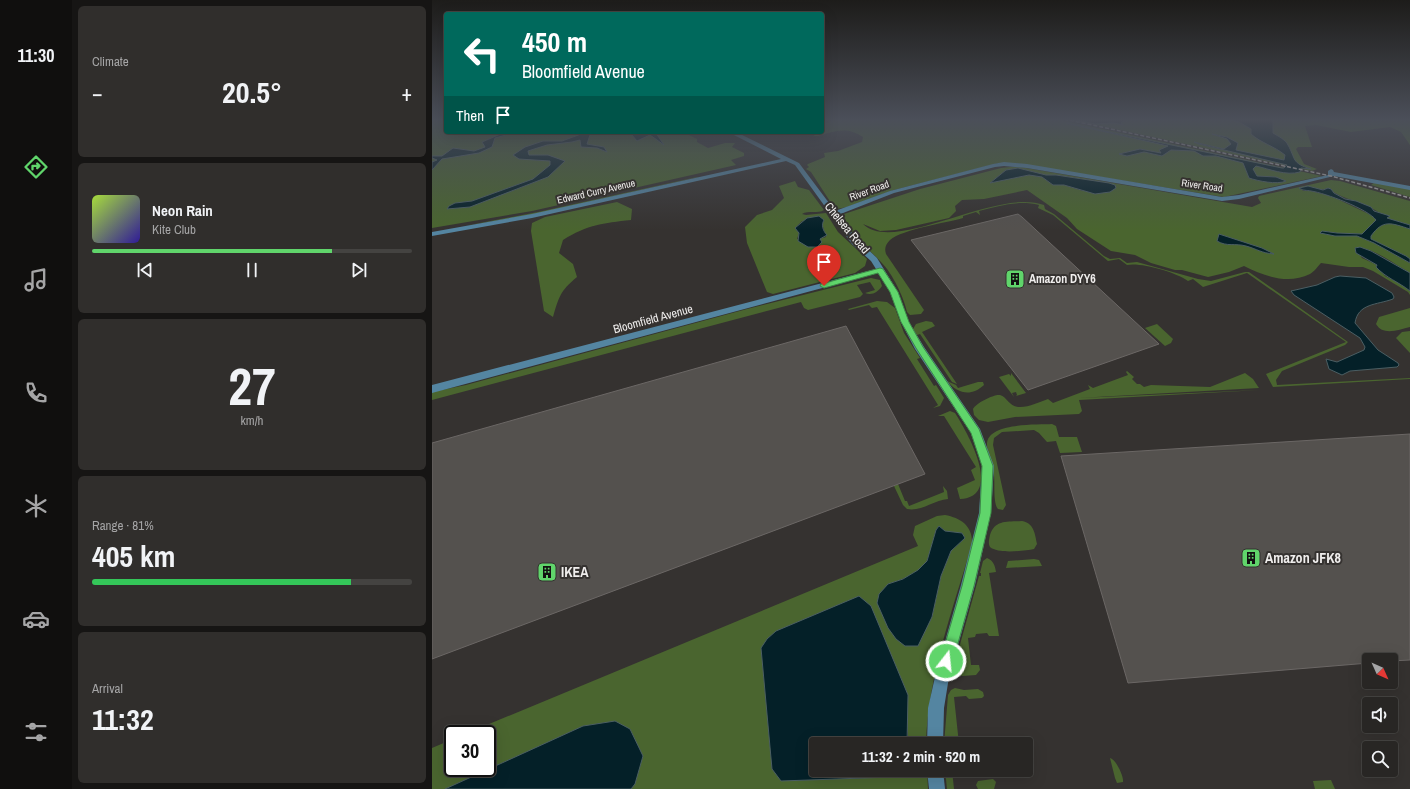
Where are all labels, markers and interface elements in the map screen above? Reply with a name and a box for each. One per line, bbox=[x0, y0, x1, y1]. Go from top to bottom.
text: 450 m bbox=[522, 23, 587, 61]
icon: left bbox=[456, 28, 508, 80]
text: 11:30 bbox=[18, 43, 54, 68]
text: Climate bbox=[92, 53, 129, 70]
text: Bloomfield Avenue bbox=[522, 59, 645, 84]
text: 20.5° bbox=[222, 72, 282, 112]
text: − bbox=[92, 78, 103, 108]
text: + bbox=[401, 78, 412, 108]
icon: arrive bbox=[492, 104, 514, 126]
text: Then bbox=[456, 105, 484, 126]
icon: directions bbox=[22, 153, 50, 181]
street label: Edward Curry Avenue bbox=[556, 176, 637, 207]
street label: River Road bbox=[1180, 176, 1223, 195]
street label: River Road bbox=[847, 177, 891, 204]
street label: Chelsea Road bbox=[821, 199, 873, 257]
text: Neon Rain bbox=[152, 200, 213, 221]
text: Kite Club bbox=[152, 221, 196, 238]
pin bbox=[807, 245, 841, 286]
icon: arrive bbox=[813, 251, 835, 273]
icon: previous bbox=[134, 259, 156, 281]
icon: pause bbox=[241, 259, 263, 281]
icon: next bbox=[348, 259, 370, 281]
icon: music bbox=[22, 266, 50, 294]
building icon: Amazon DYY6 bbox=[1004, 268, 1026, 290]
place label: Amazon DYY6 bbox=[1029, 271, 1096, 287]
street label: Bloomfield Avenue bbox=[611, 301, 695, 337]
text: 27 bbox=[228, 351, 276, 421]
icon: phone bbox=[22, 379, 50, 407]
text: km/h bbox=[240, 412, 264, 429]
icon: climate bbox=[22, 492, 50, 520]
text: Range · 81% bbox=[92, 517, 154, 534]
text: 405 km bbox=[92, 536, 175, 576]
building icon: Amazon JFK8 bbox=[1240, 547, 1262, 569]
place label: Amazon JFK8 bbox=[1265, 549, 1341, 567]
building icon: IKEA bbox=[536, 561, 558, 583]
place label: IKEA bbox=[561, 563, 589, 581]
icon: car bbox=[22, 605, 50, 633]
position arrow bbox=[925, 640, 967, 682]
north arrow bbox=[1362, 653, 1398, 689]
map controls bbox=[1362, 653, 1398, 777]
text: Arrival bbox=[92, 680, 123, 697]
button: sound bbox=[1362, 697, 1398, 733]
text: 11:32 bbox=[92, 699, 154, 739]
icon: filters bbox=[22, 718, 50, 746]
speed limit sign: 30 bbox=[444, 725, 496, 777]
button: search bbox=[1362, 741, 1398, 777]
text: 11:32 · 2 min · 520 m bbox=[862, 746, 980, 767]

